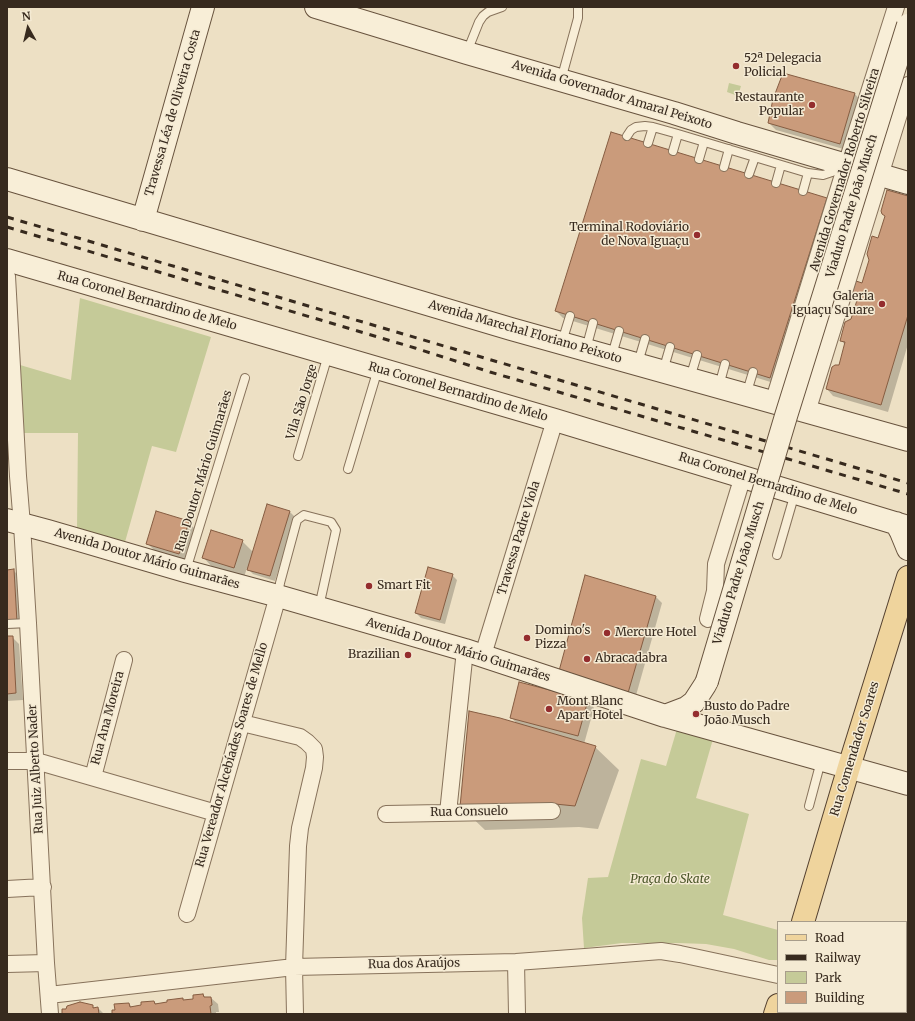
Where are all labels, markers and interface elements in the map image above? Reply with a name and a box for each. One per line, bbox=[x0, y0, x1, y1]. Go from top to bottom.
north arrow bbox=[8, 8, 48, 48]
text: N bbox=[21, 9, 32, 24]
street label: Travessa Léa de Oliveira Costa bbox=[142, 28, 204, 198]
place label: 52ª Delegacia Policial bbox=[744, 52, 821, 80]
street label: Avenida Governador Amaral Peixoto bbox=[510, 58, 714, 132]
marker: 52ª Delegacia Policial bbox=[731, 61, 741, 71]
street label: Avenida Governador Roberto Silveira bbox=[807, 67, 883, 273]
place label: Restaurante Popular bbox=[735, 91, 804, 119]
marker: Restaurante Popular bbox=[807, 100, 817, 110]
street label: Viaduto Padre João Musch bbox=[823, 133, 881, 279]
place label: Terminal Rodoviário de Nova Iguaçu bbox=[569, 221, 689, 249]
marker: Terminal Rodoviário de Nova Iguaçu bbox=[692, 230, 702, 240]
street label: Rua Coronel Bernardino de Melo bbox=[56, 268, 238, 334]
place label: Galeria Iguaçu Square bbox=[792, 290, 874, 318]
street label: Avenida Marechal Floriano Peixoto bbox=[427, 297, 623, 367]
marker: Galeria Iguaçu Square bbox=[877, 299, 887, 309]
street label: Rua Coronel Bernardino de Melo bbox=[367, 359, 549, 425]
street label: Vila São Jorge bbox=[284, 363, 320, 441]
street label: Rua Doutor Mário Guimarães bbox=[173, 389, 235, 553]
street label: Rua Coronel Bernardino de Melo bbox=[677, 450, 859, 518]
street label: Travessa Padre Viola bbox=[495, 479, 543, 597]
street label: Viaduto Padre João Musch bbox=[710, 500, 768, 646]
street label: Avenida Doutor Mário Guimarães bbox=[53, 526, 241, 592]
place label: Smart Fit bbox=[377, 579, 431, 593]
marker: Smart Fit bbox=[364, 581, 374, 591]
street label: Avenida Doutor Mário Guimarães bbox=[364, 615, 552, 685]
place label: Domino's Pizza bbox=[535, 624, 590, 652]
place label: Mercure Hotel bbox=[615, 626, 697, 640]
marker: Mercure Hotel bbox=[602, 628, 612, 638]
marker: Domino's Pizza bbox=[522, 633, 532, 643]
street label: Rua Vereador Alcebíades Soares de Mello bbox=[193, 641, 271, 869]
place label: Brazilian bbox=[348, 648, 400, 662]
marker: Brazilian bbox=[403, 650, 413, 660]
place label: Abracadabra bbox=[595, 652, 667, 666]
marker: Abracadabra bbox=[582, 654, 592, 664]
street label: Rua Ana Moreira bbox=[89, 670, 127, 766]
street label: Rua Comendador Soares bbox=[828, 680, 882, 818]
place label: Mont Blanc Apart Hotel bbox=[557, 695, 623, 723]
place label: Busto do Padre João Musch bbox=[704, 700, 789, 728]
street label: Rua Juiz Alberto Nader bbox=[25, 704, 47, 834]
marker: Mont Blanc Apart Hotel bbox=[544, 704, 554, 714]
marker: Busto do Padre João Musch bbox=[691, 709, 701, 719]
street label: Rua Consuelo bbox=[430, 804, 508, 820]
park label: Praça do Skate bbox=[630, 873, 710, 887]
legend bbox=[777, 921, 907, 1013]
text: Road bbox=[815, 930, 844, 945]
text: Railway bbox=[815, 950, 861, 965]
street label: Rua dos Araújos bbox=[368, 956, 460, 972]
text: Park bbox=[815, 970, 842, 985]
text: Building bbox=[815, 990, 864, 1005]

